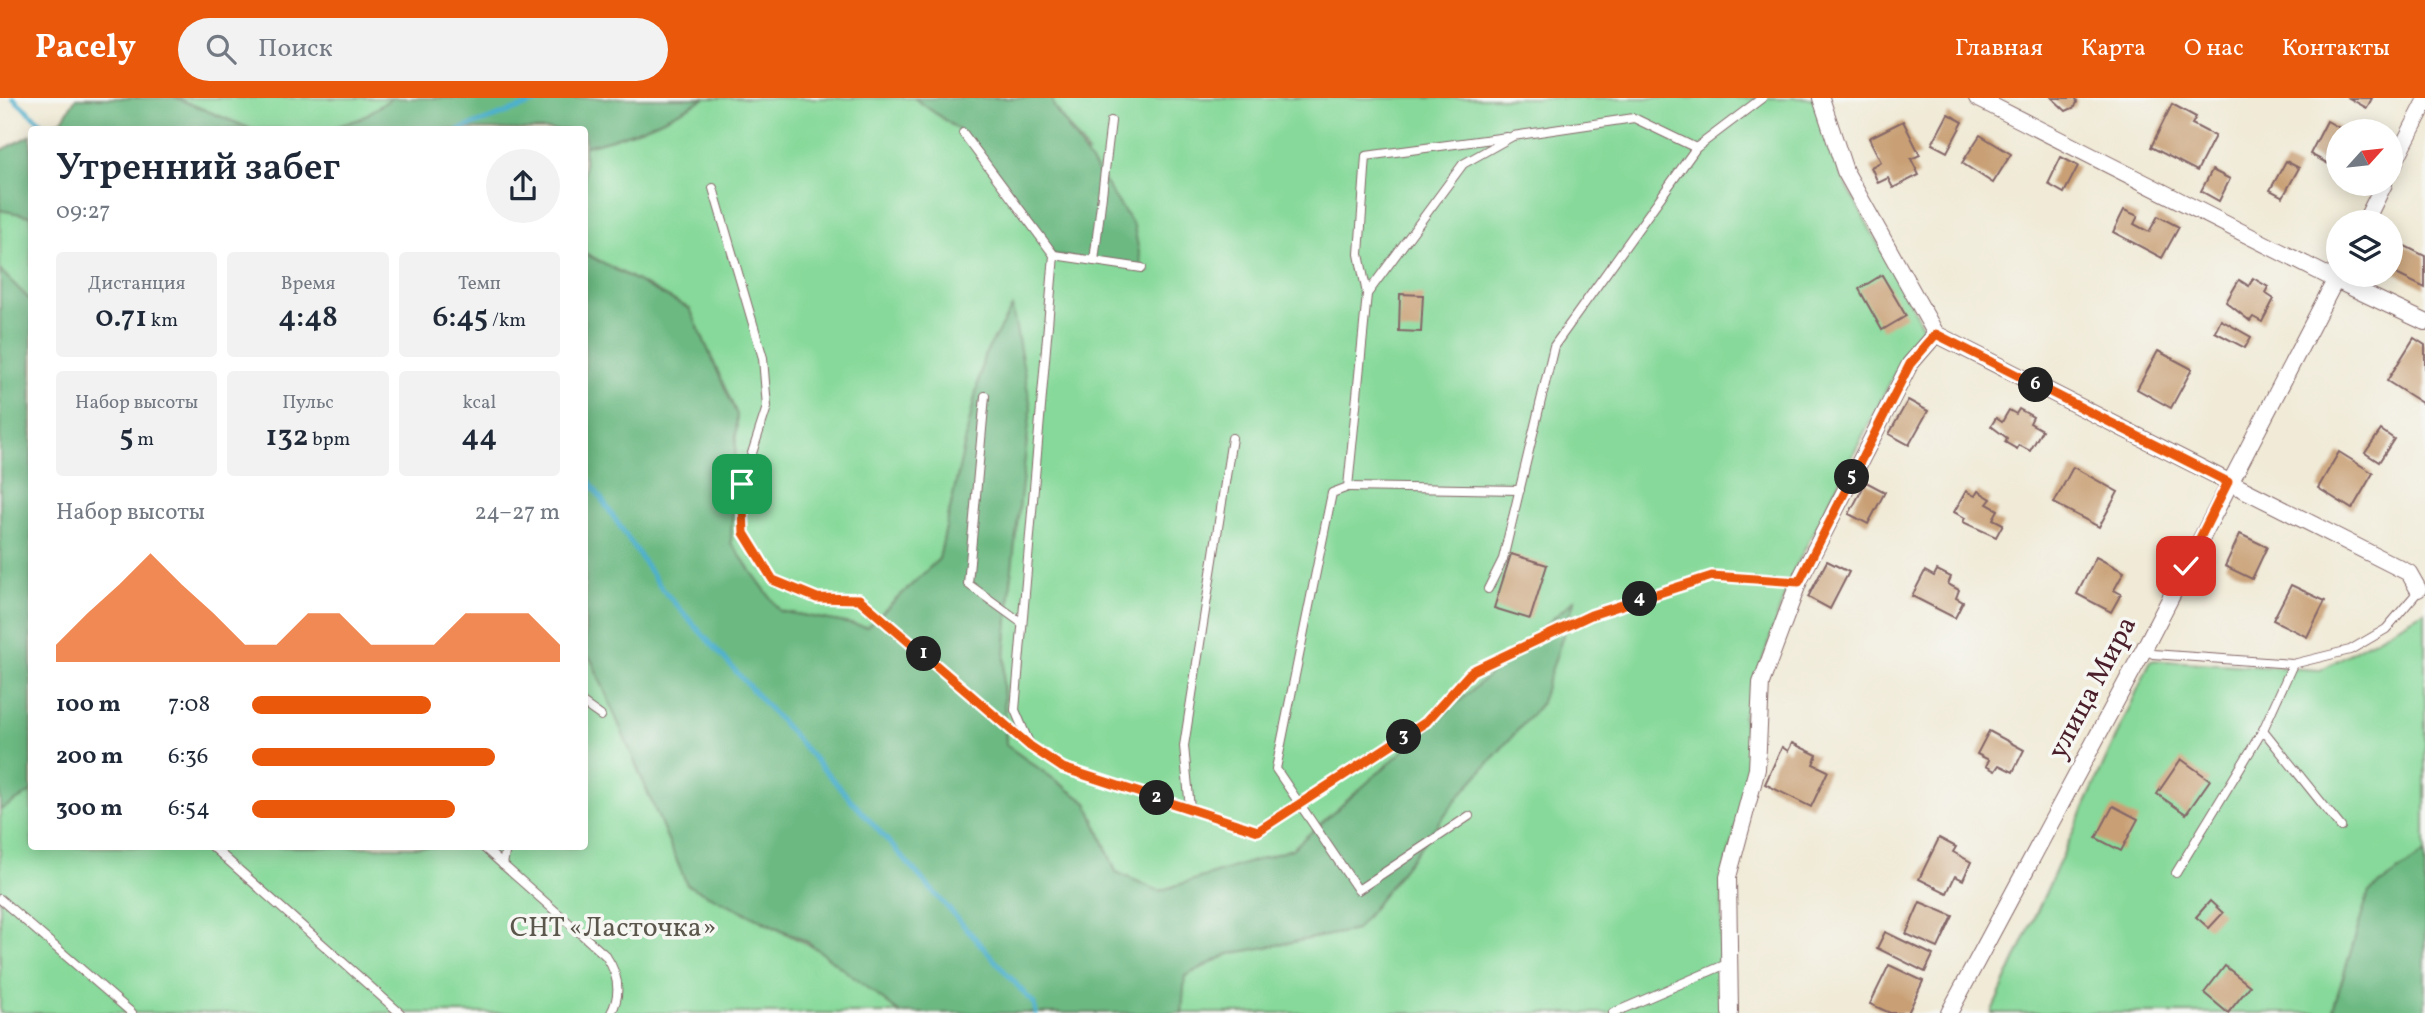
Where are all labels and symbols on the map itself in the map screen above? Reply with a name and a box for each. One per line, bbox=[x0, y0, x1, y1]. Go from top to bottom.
north arrow bbox=[2326, 119, 2403, 196]
pin: 6 bbox=[2018, 368, 2054, 402]
pin bbox=[712, 454, 772, 514]
pin: 5 bbox=[1834, 460, 1870, 494]
pin bbox=[2156, 536, 2216, 596]
pin: 4 bbox=[1622, 582, 1658, 616]
street label: улица Мира bbox=[2039, 610, 2147, 766]
pin: 1 bbox=[906, 636, 942, 672]
pin: 3 bbox=[1386, 720, 1422, 754]
pin: 2 bbox=[1140, 780, 1174, 816]
park label: СНТ «Ласточка» bbox=[510, 909, 716, 948]

